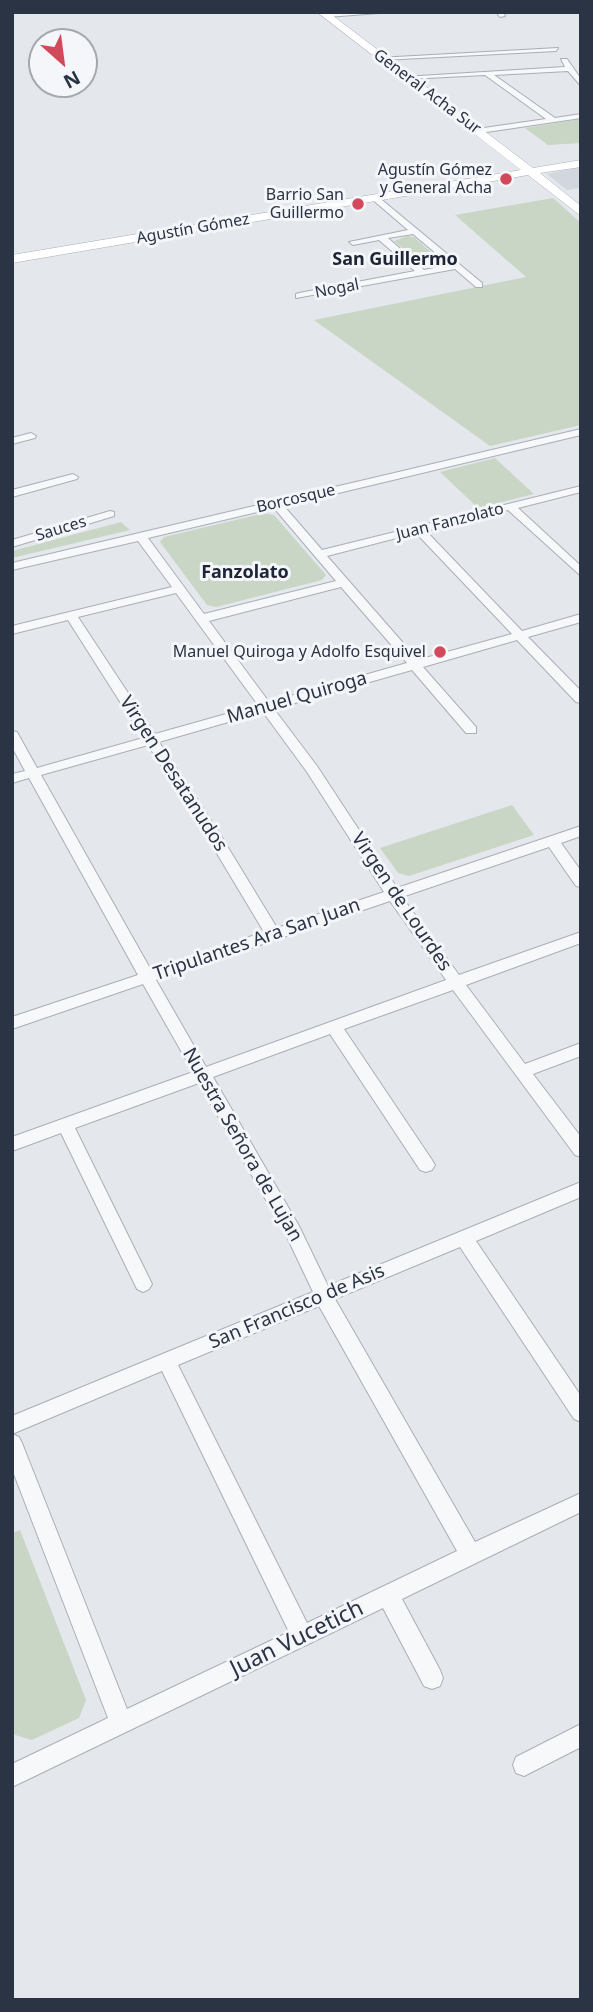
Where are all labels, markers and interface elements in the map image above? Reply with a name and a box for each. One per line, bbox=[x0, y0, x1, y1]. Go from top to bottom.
north arrow bbox=[28, 28, 98, 98]
street label: General Acha Sur bbox=[370, 45, 484, 139]
text: N bbox=[59, 65, 85, 95]
place label: Agustín Gómez y General Acha bbox=[378, 160, 492, 198]
marker: Agustín Gómez y General Acha bbox=[498, 171, 514, 187]
place label: Barrio San Guillermo bbox=[266, 185, 344, 223]
marker: Barrio San Guillermo bbox=[350, 196, 366, 212]
street label: Agustín Gómez bbox=[135, 210, 251, 248]
district label: San Guillermo bbox=[332, 249, 458, 271]
street label: Nogal bbox=[313, 275, 361, 303]
street label: Borcosque bbox=[255, 481, 337, 517]
street label: Juan Fanzolato bbox=[394, 499, 506, 545]
street label: Sauces bbox=[33, 512, 89, 546]
district label: Fanzolato bbox=[201, 562, 289, 584]
place label: Manuel Quiroga y Adolfo Esquivel bbox=[173, 642, 426, 662]
marker: Manuel Quiroga y Adolfo Esquivel bbox=[432, 644, 448, 660]
street label: Manuel Quiroga bbox=[224, 667, 370, 729]
street label: Virgen Desatanudos bbox=[114, 692, 232, 856]
street label: Virgen de Lourdes bbox=[346, 828, 456, 976]
street label: Tripulantes Ara San Juan bbox=[151, 894, 363, 986]
street label: Nuestra Señora de Lujan bbox=[177, 1044, 307, 1246]
street label: San Francisco de Asis bbox=[206, 1260, 388, 1354]
street label: Juan Vucetich bbox=[226, 1595, 368, 1683]

